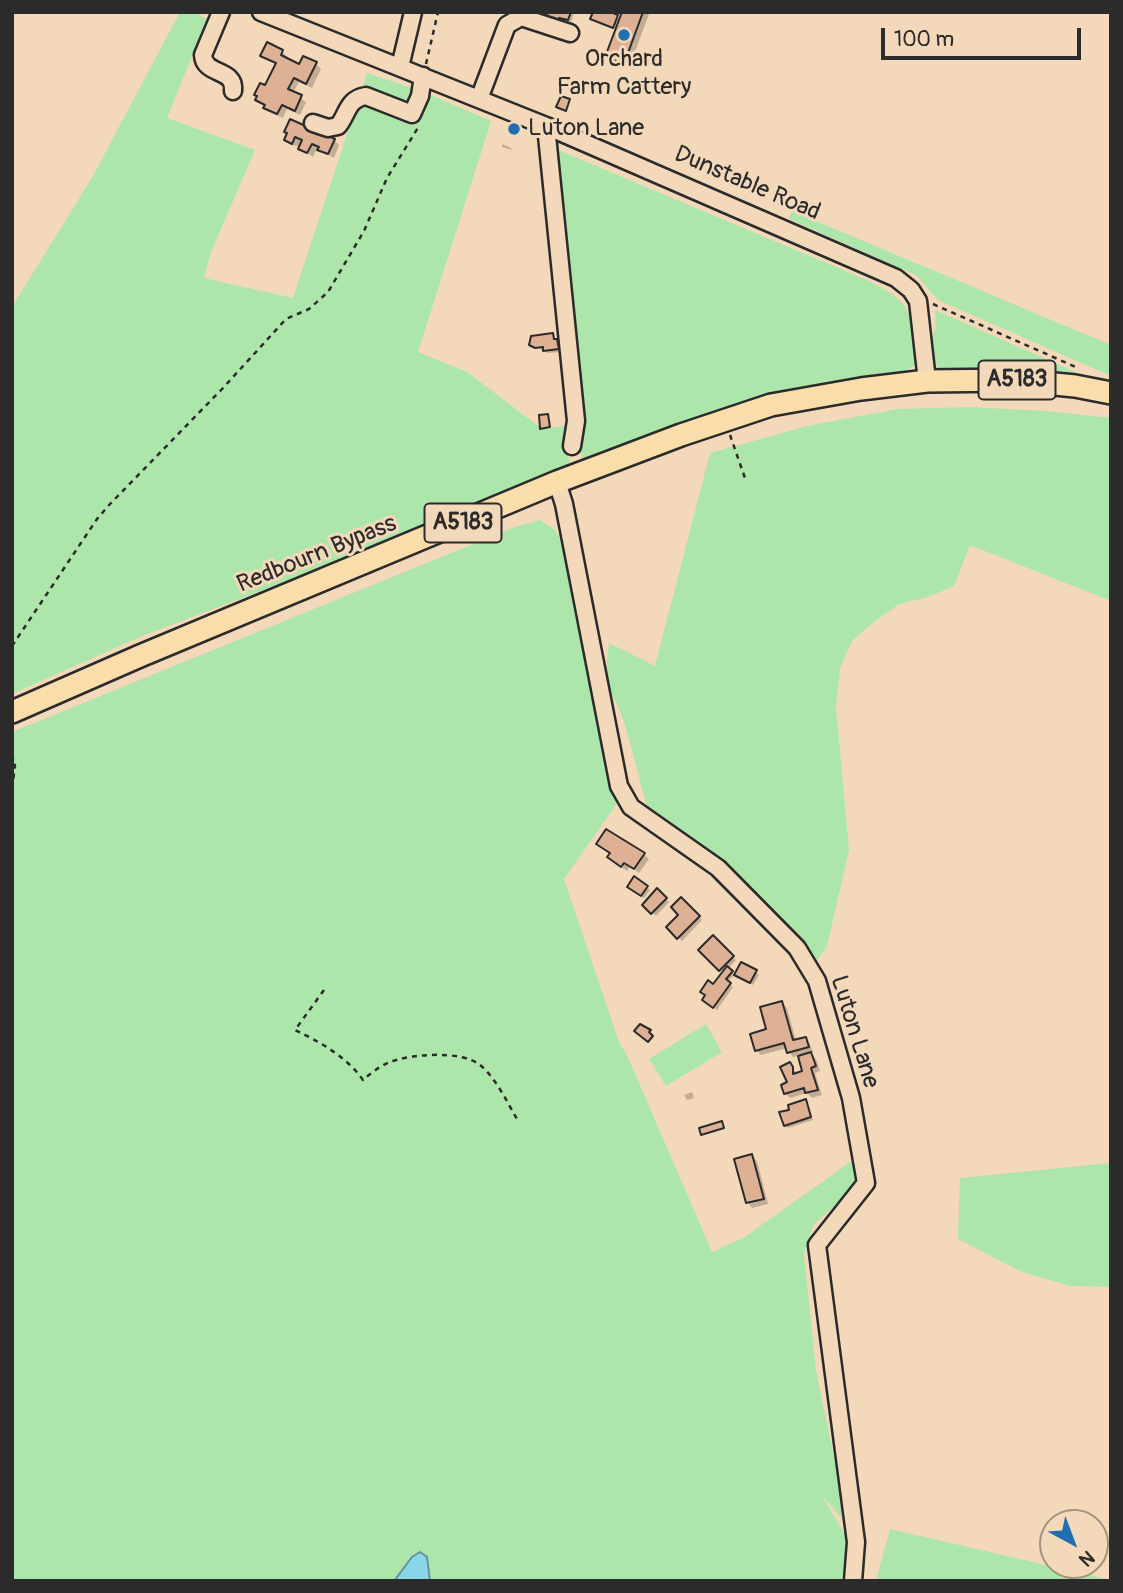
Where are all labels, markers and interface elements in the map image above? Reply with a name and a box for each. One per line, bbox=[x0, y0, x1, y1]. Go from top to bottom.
scale bar bbox=[885, 14, 1084, 58]
text: 100 m bbox=[894, 26, 954, 53]
marker: Orchard Farm Cattery bbox=[616, 27, 632, 43]
place label: Orchard Farm Cattery bbox=[557, 46, 691, 102]
place label: Luton Lane bbox=[528, 115, 644, 143]
marker: Luton Lane bbox=[506, 121, 522, 137]
street label: Dunstable Road bbox=[670, 140, 824, 228]
road number: A5183 bbox=[978, 360, 1056, 400]
road number: A5183 bbox=[424, 503, 502, 542]
street label: Redbourn Bypass bbox=[233, 510, 401, 600]
street label: Luton Lane bbox=[823, 972, 885, 1092]
north arrow bbox=[1039, 1509, 1109, 1579]
text: N bbox=[1074, 1545, 1099, 1572]

